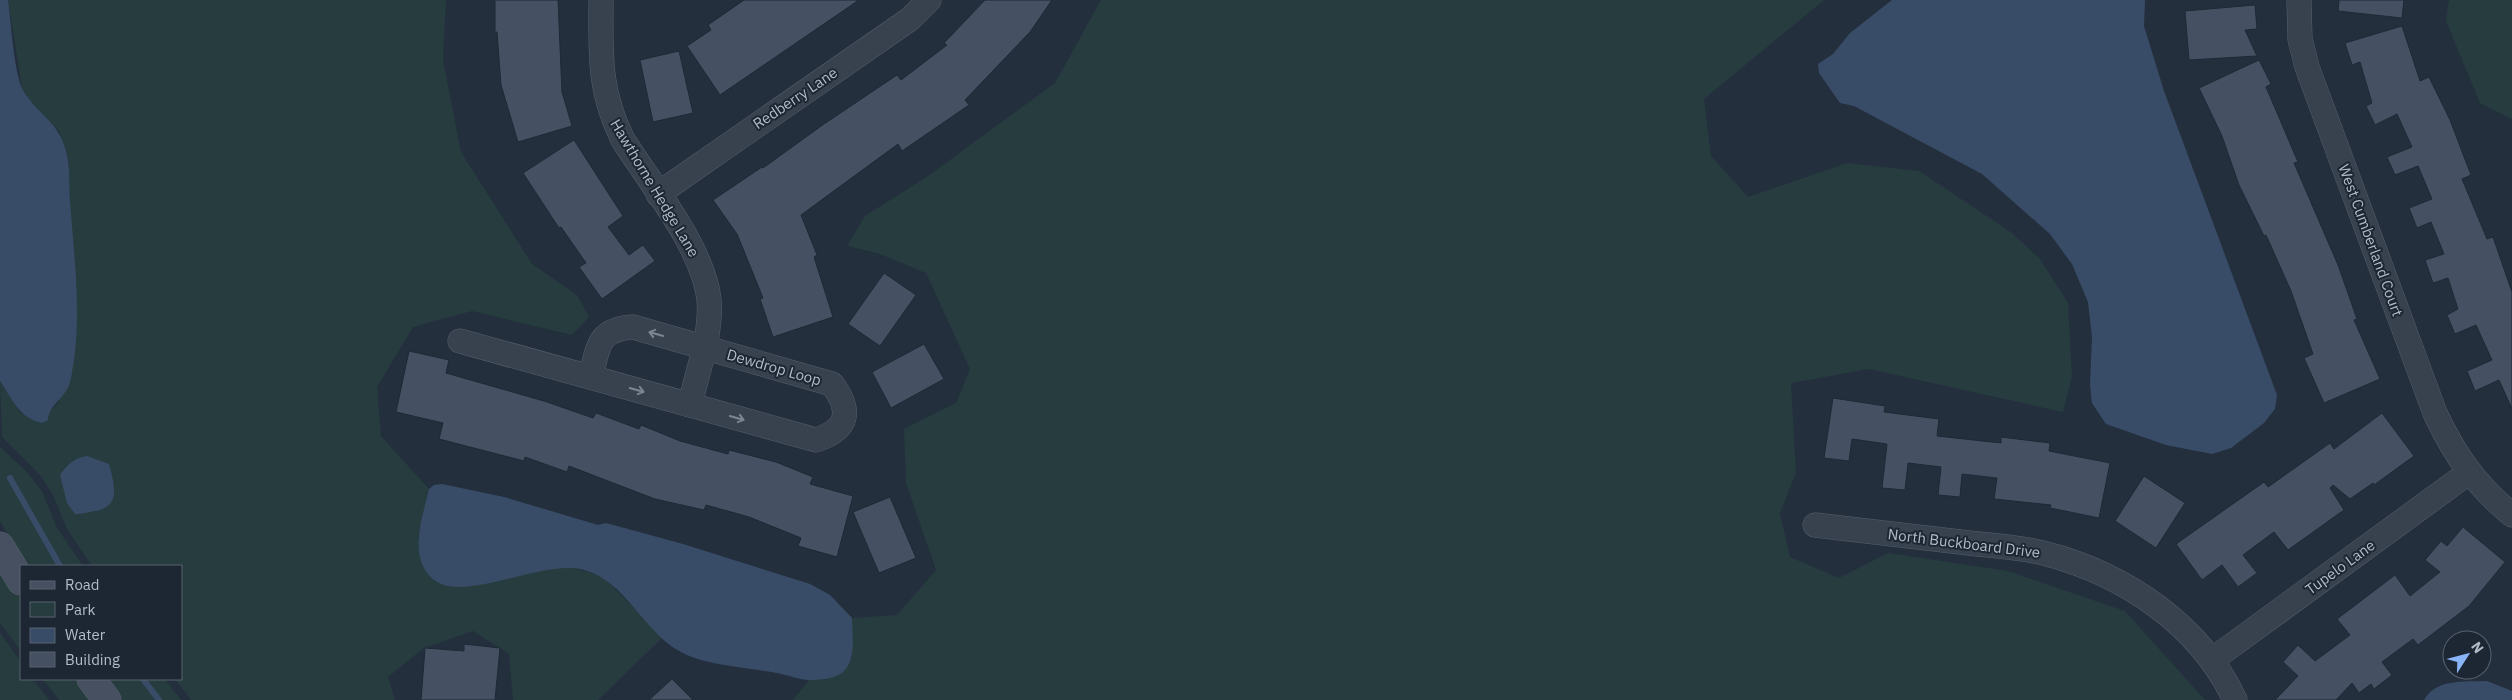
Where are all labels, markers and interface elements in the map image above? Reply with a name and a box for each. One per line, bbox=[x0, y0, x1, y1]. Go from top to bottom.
street label: Redberry Lane bbox=[749, 63, 841, 133]
street label: Hawthorne Hedge Lane bbox=[606, 116, 704, 260]
street label: West Cumberland Court bbox=[2335, 161, 2407, 319]
one-way arrow bbox=[648, 329, 664, 338]
street label: Dewdrop Loop bbox=[725, 344, 823, 390]
one-way arrow bbox=[629, 386, 645, 396]
one-way arrow bbox=[728, 413, 744, 423]
street label: North Buckboard Drive bbox=[1887, 524, 2041, 562]
street label: Tupelo Lane bbox=[2301, 535, 2379, 599]
legend bbox=[20, 565, 182, 680]
text: Road bbox=[65, 575, 100, 594]
text: Park bbox=[65, 600, 95, 619]
text: Water bbox=[65, 625, 106, 644]
north arrow bbox=[2442, 630, 2492, 680]
text: N bbox=[2467, 638, 2488, 657]
text: Building bbox=[65, 650, 120, 669]

